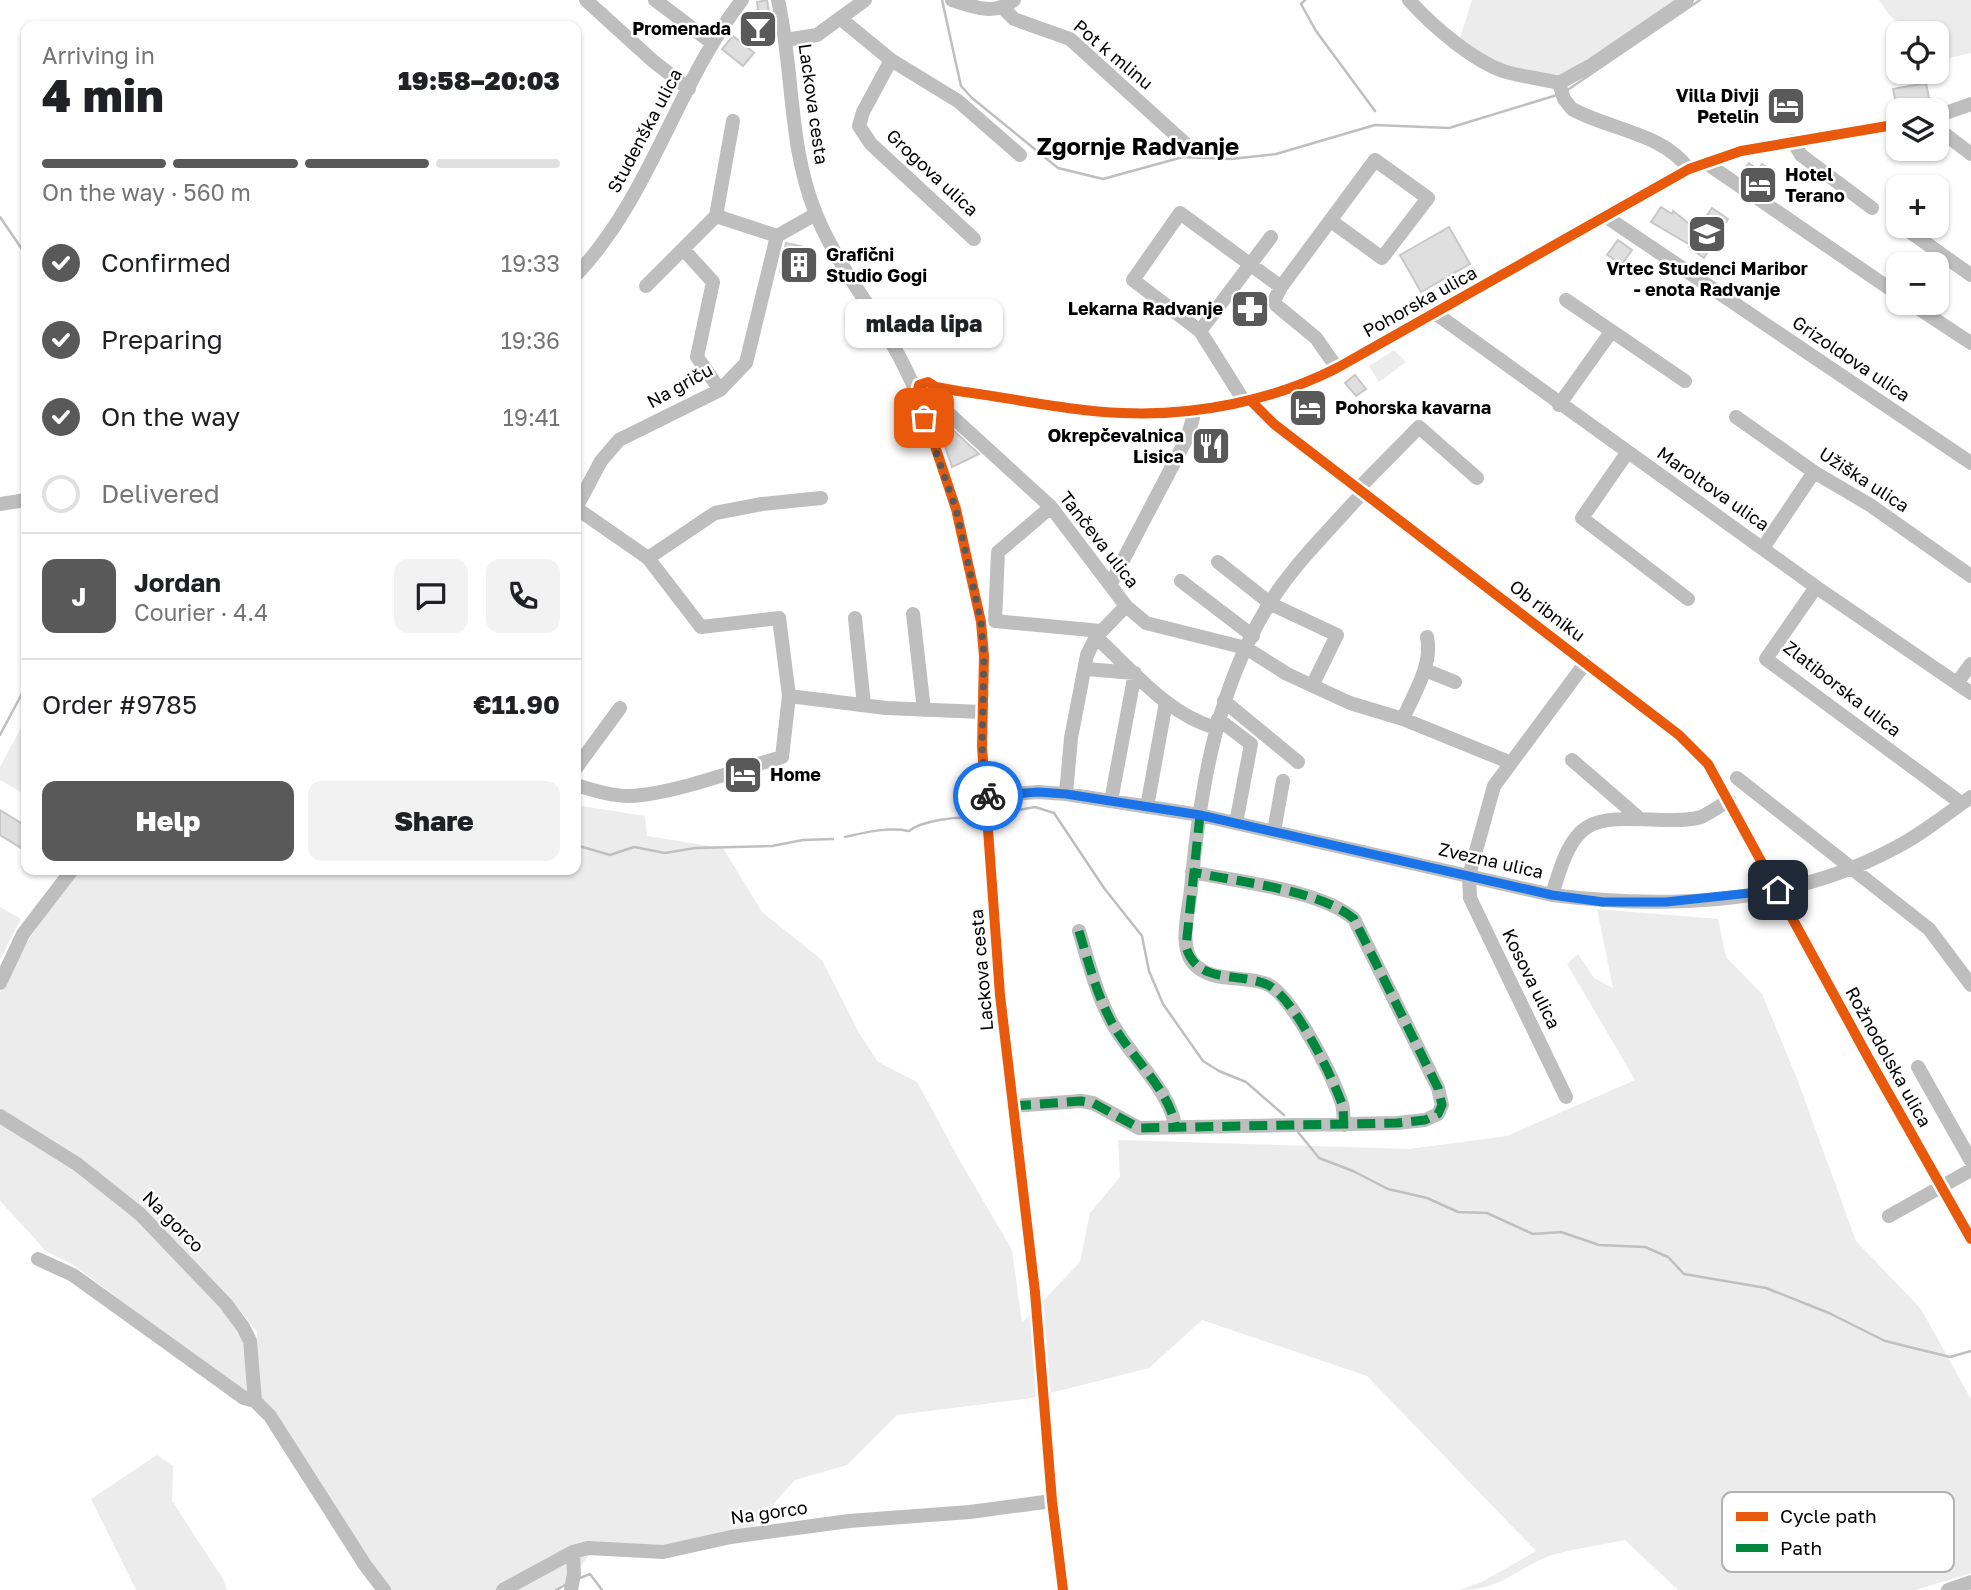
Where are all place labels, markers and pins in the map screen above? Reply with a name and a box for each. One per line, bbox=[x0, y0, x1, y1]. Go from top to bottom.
bar icon: Promenada bbox=[737, 8, 779, 50]
place label: Promenada bbox=[632, 17, 731, 39]
place label: Villa Divji Petelin bbox=[1676, 84, 1759, 127]
hotel icon: Villa Divji Petelin bbox=[1765, 85, 1807, 127]
place label: Hotel Terano bbox=[1785, 163, 1845, 206]
hotel icon: Hotel Terano bbox=[1737, 164, 1779, 206]
school or university icon: Vrtec Studenci Maribor - enota Radvanje bbox=[1686, 213, 1728, 255]
place label: Grafični Studio Gogi bbox=[826, 243, 927, 286]
building icon: Grafični Studio Gogi bbox=[778, 244, 820, 286]
place label: Vrtec Studenci Maribor - enota Radvanje bbox=[1606, 257, 1808, 300]
pharmacy icon: Lekarna Radvanje bbox=[1229, 288, 1271, 330]
place label: Lekarna Radvanje bbox=[1068, 297, 1223, 319]
callout: mlada lipa bbox=[845, 299, 1003, 348]
hotel icon: Pohorska kavarna bbox=[1287, 387, 1329, 429]
pin bbox=[894, 388, 954, 448]
place label: Pohorska kavarna bbox=[1335, 396, 1491, 418]
place label: Okrepčevalnica Lisica bbox=[1047, 424, 1184, 467]
restaurant icon: Okrepčevalnica Lisica bbox=[1190, 425, 1232, 467]
hotel icon: Home bbox=[722, 754, 764, 796]
place label: Home bbox=[770, 763, 821, 785]
pin bbox=[1748, 860, 1808, 920]

